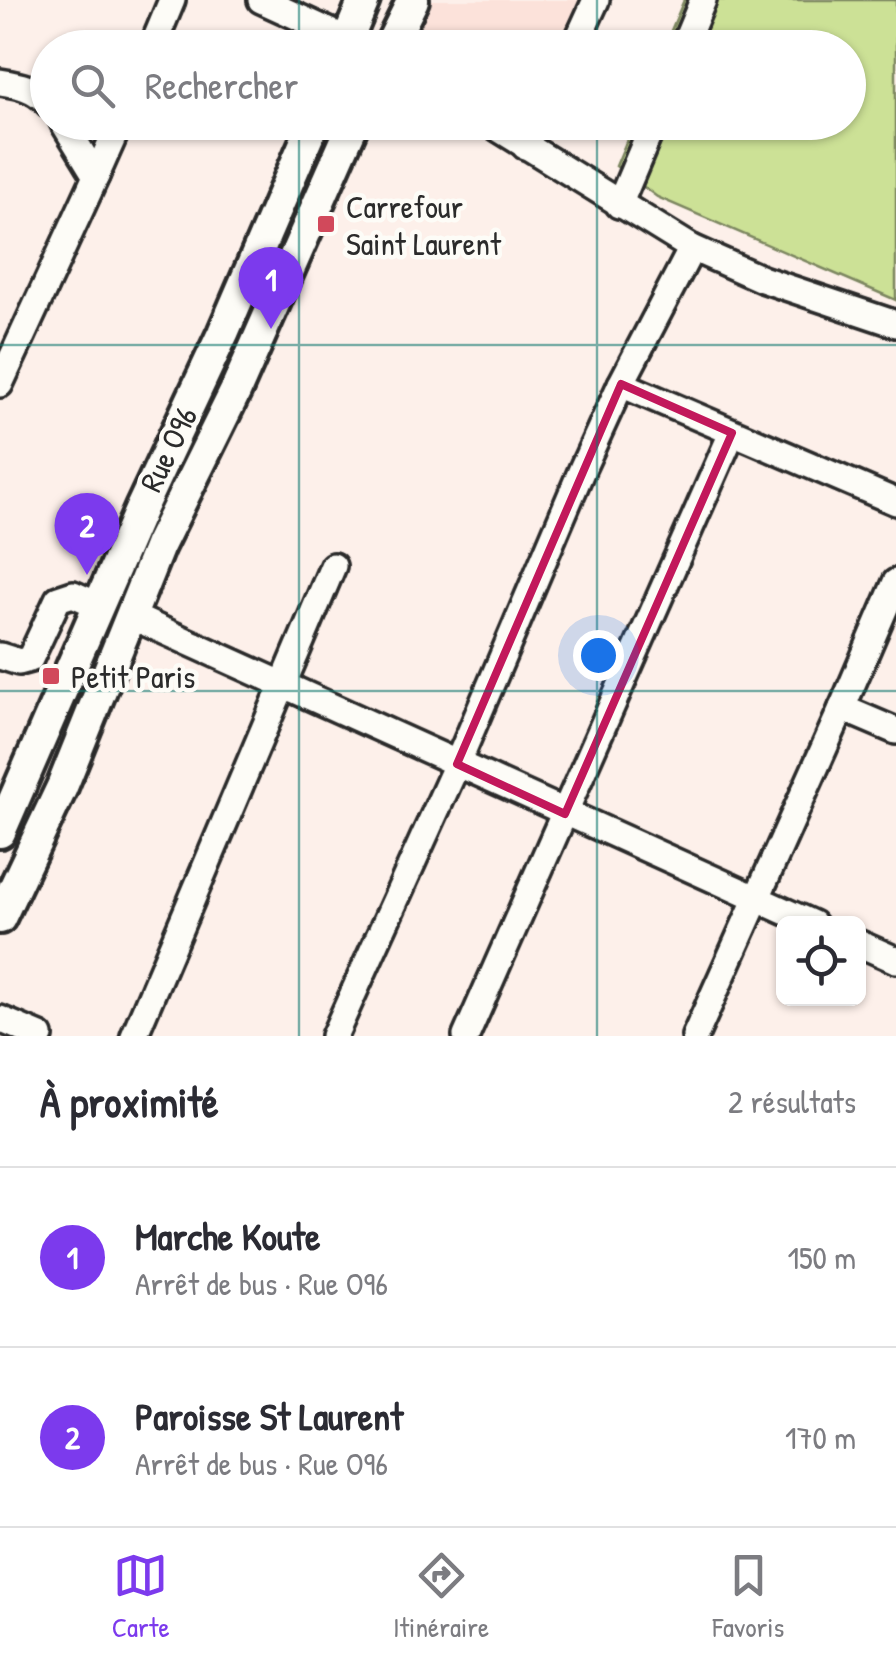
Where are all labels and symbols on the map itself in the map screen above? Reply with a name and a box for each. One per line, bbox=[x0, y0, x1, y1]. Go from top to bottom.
place label: Carrefour Saint Laurent bbox=[346, 185, 502, 265]
marker: Carrefour Saint Laurent bbox=[315, 213, 337, 235]
pin: 1 bbox=[238, 246, 304, 329]
street label: Rue O96 bbox=[129, 399, 207, 499]
pin: 2 bbox=[54, 492, 120, 575]
your location bbox=[573, 630, 624, 681]
place label: Petit Paris bbox=[71, 655, 195, 698]
marker: Petit Paris bbox=[40, 665, 62, 687]

